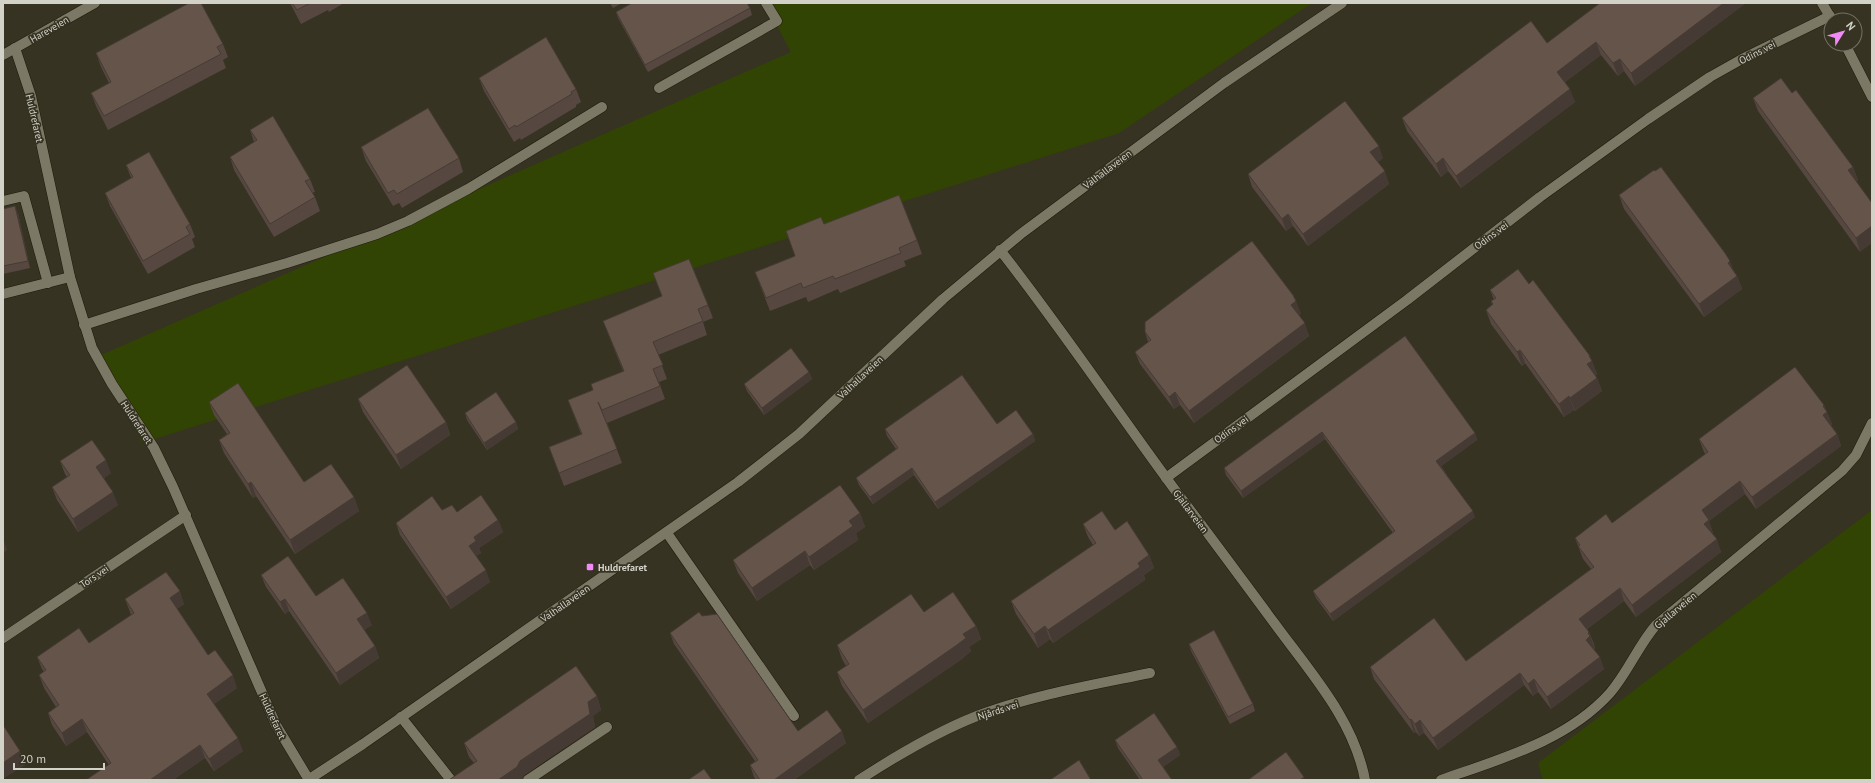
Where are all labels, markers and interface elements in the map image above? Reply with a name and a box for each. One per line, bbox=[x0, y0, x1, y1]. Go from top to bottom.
north arrow bbox=[1823, 12, 1863, 52]
street label: Hareveien bbox=[27, 13, 71, 46]
text: N bbox=[1843, 19, 1859, 33]
street label: Odins vei bbox=[1737, 38, 1778, 67]
street label: Huldrefaret bbox=[23, 93, 46, 144]
street label: Valhallaveien bbox=[1080, 147, 1134, 192]
street label: Odins vei bbox=[1472, 218, 1511, 253]
street label: Valhallaveien bbox=[834, 353, 886, 402]
street label: Huldrefaret bbox=[118, 398, 156, 447]
street label: Odins vei bbox=[1211, 413, 1251, 446]
street label: Gjallarveien bbox=[1170, 487, 1211, 536]
place label: Huldrefaret bbox=[598, 561, 648, 574]
street label: Tors vei bbox=[77, 562, 111, 591]
marker: Huldrefaret bbox=[585, 562, 595, 572]
street label: Valhallaveien bbox=[537, 582, 592, 626]
street label: Gjallarveien bbox=[1652, 589, 1699, 632]
street label: Huldrefaret bbox=[256, 691, 289, 742]
street label: Njårds vei bbox=[976, 698, 1020, 723]
scale bar bbox=[14, 745, 104, 771]
text: 20 m bbox=[20, 751, 46, 766]

